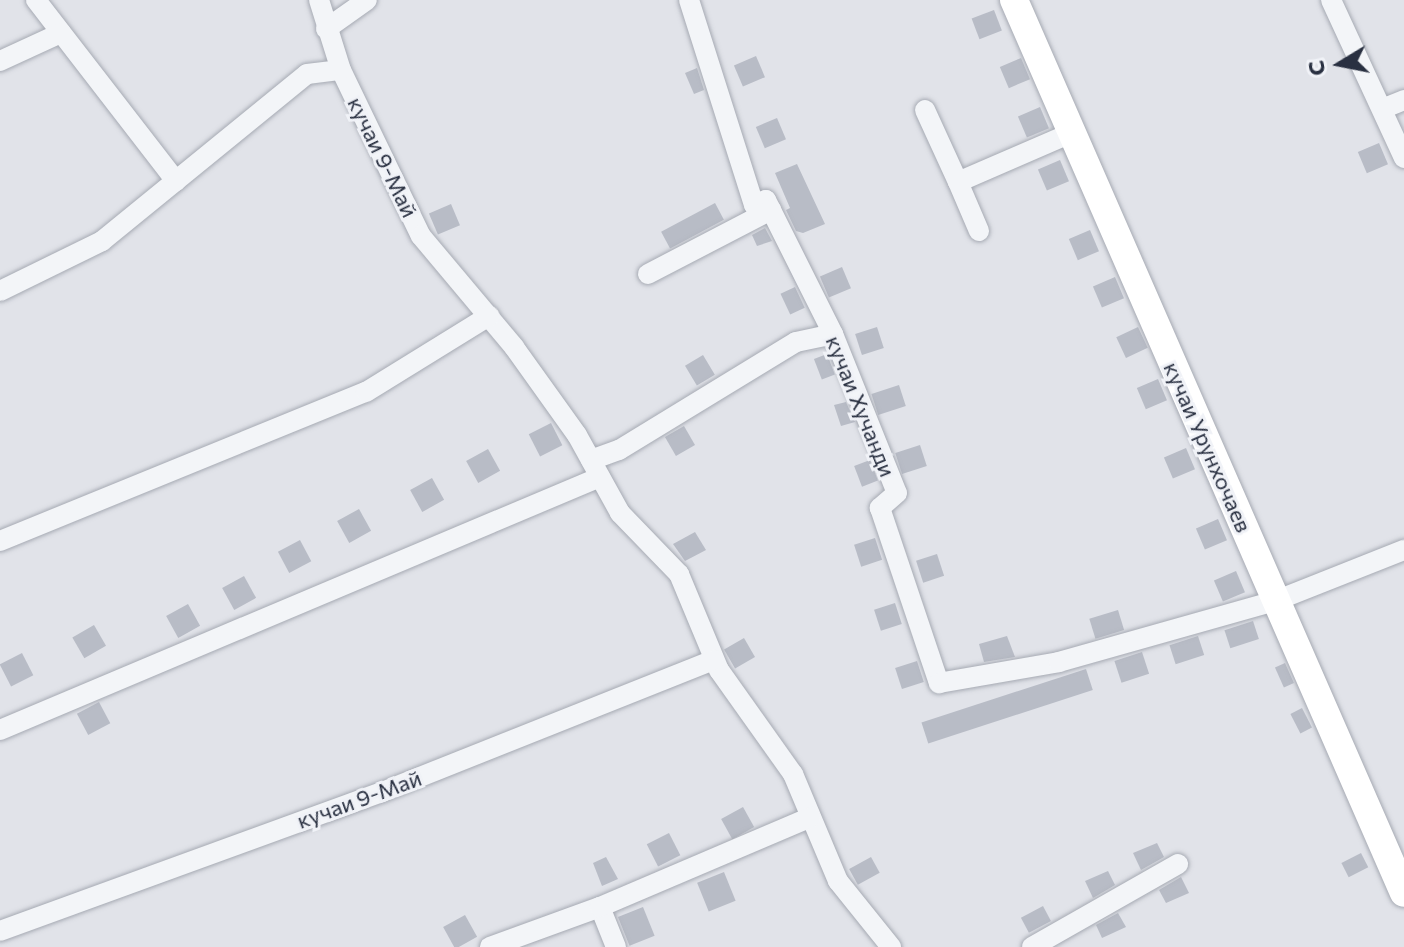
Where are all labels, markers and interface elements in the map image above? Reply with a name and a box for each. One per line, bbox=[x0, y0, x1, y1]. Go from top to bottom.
north arrow bbox=[1300, 24, 1380, 104]
text: С bbox=[1301, 59, 1330, 78]
street label: кучаи 9-Май bbox=[343, 93, 423, 221]
street label: кучаи Хучанди bbox=[821, 332, 901, 480]
street label: кучаи Урунхочаев bbox=[1159, 358, 1257, 536]
street label: кучаи 9-Май bbox=[293, 764, 425, 834]

